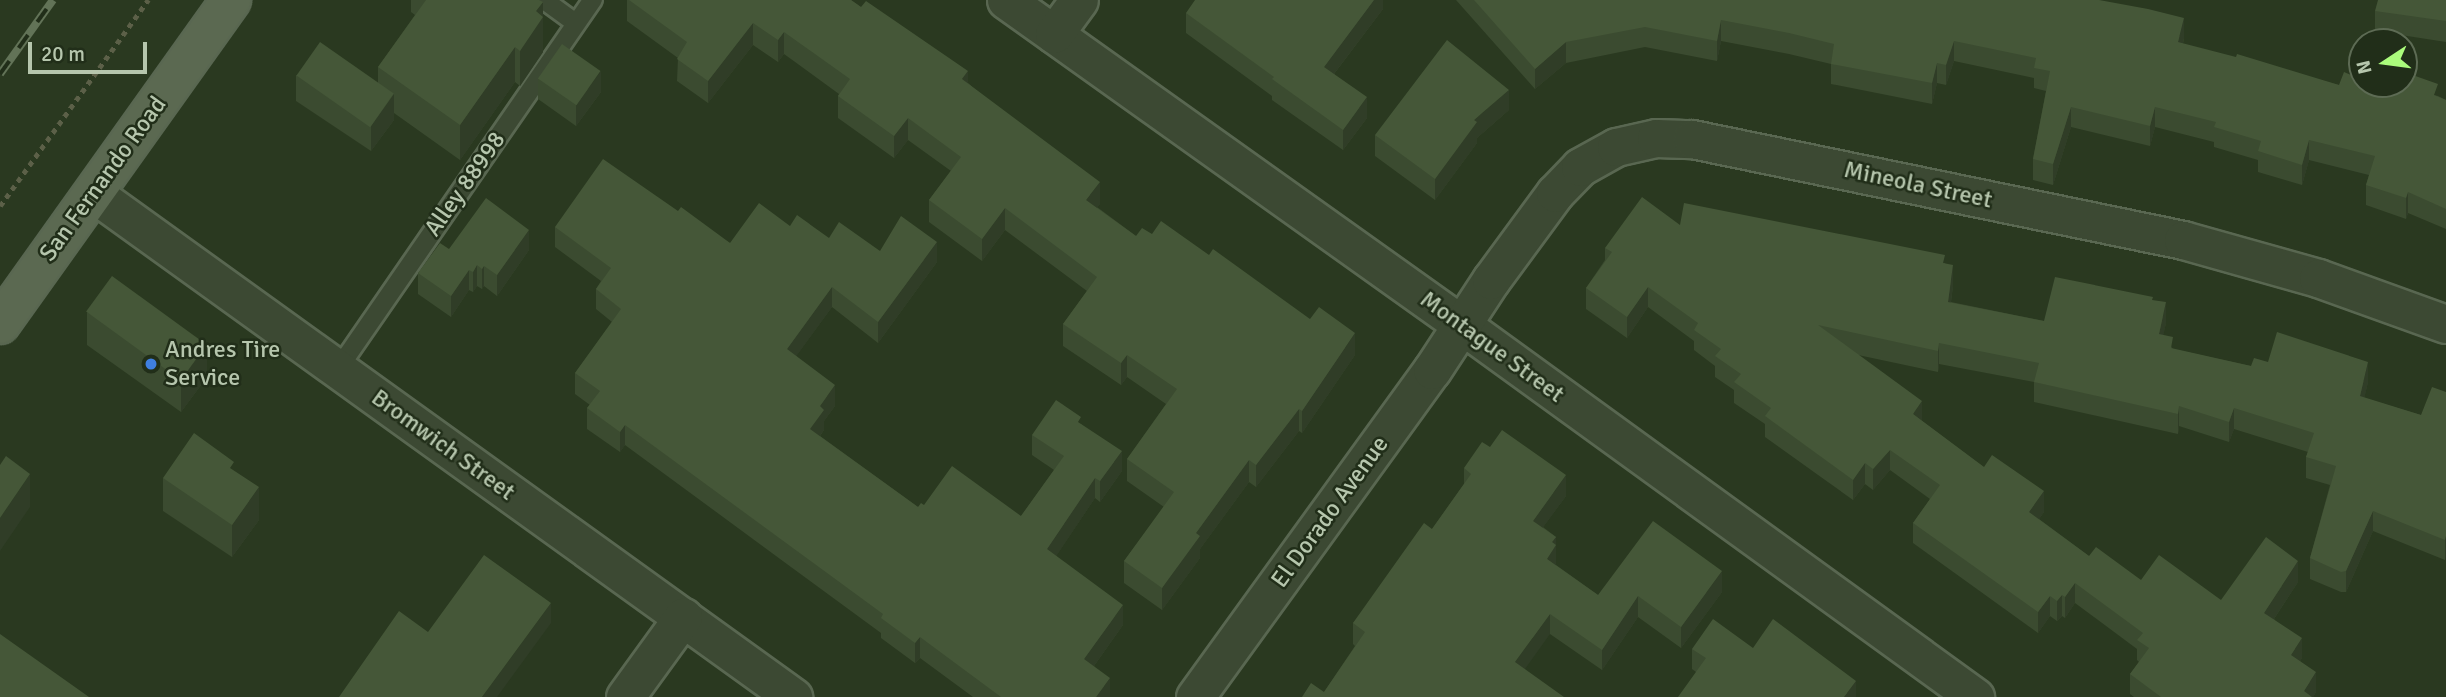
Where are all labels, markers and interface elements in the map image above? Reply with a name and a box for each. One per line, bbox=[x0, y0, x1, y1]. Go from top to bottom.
scale bar bbox=[32, 28, 150, 72]
north arrow bbox=[2348, 28, 2418, 98]
text: 20 m bbox=[41, 41, 85, 67]
text: N bbox=[2351, 58, 2378, 76]
street label: San Fernando Road bbox=[34, 91, 172, 267]
street label: Alley 88998 bbox=[418, 126, 512, 242]
street label: Mineola Street bbox=[1841, 155, 1995, 215]
street label: Montague Street bbox=[1414, 285, 1570, 409]
place label: Andres Tire Service bbox=[165, 336, 280, 392]
marker: Andres Tire Service bbox=[143, 356, 159, 372]
street label: Bromwich Street bbox=[366, 383, 520, 507]
street label: El Dorado Avenue bbox=[1265, 431, 1395, 593]

